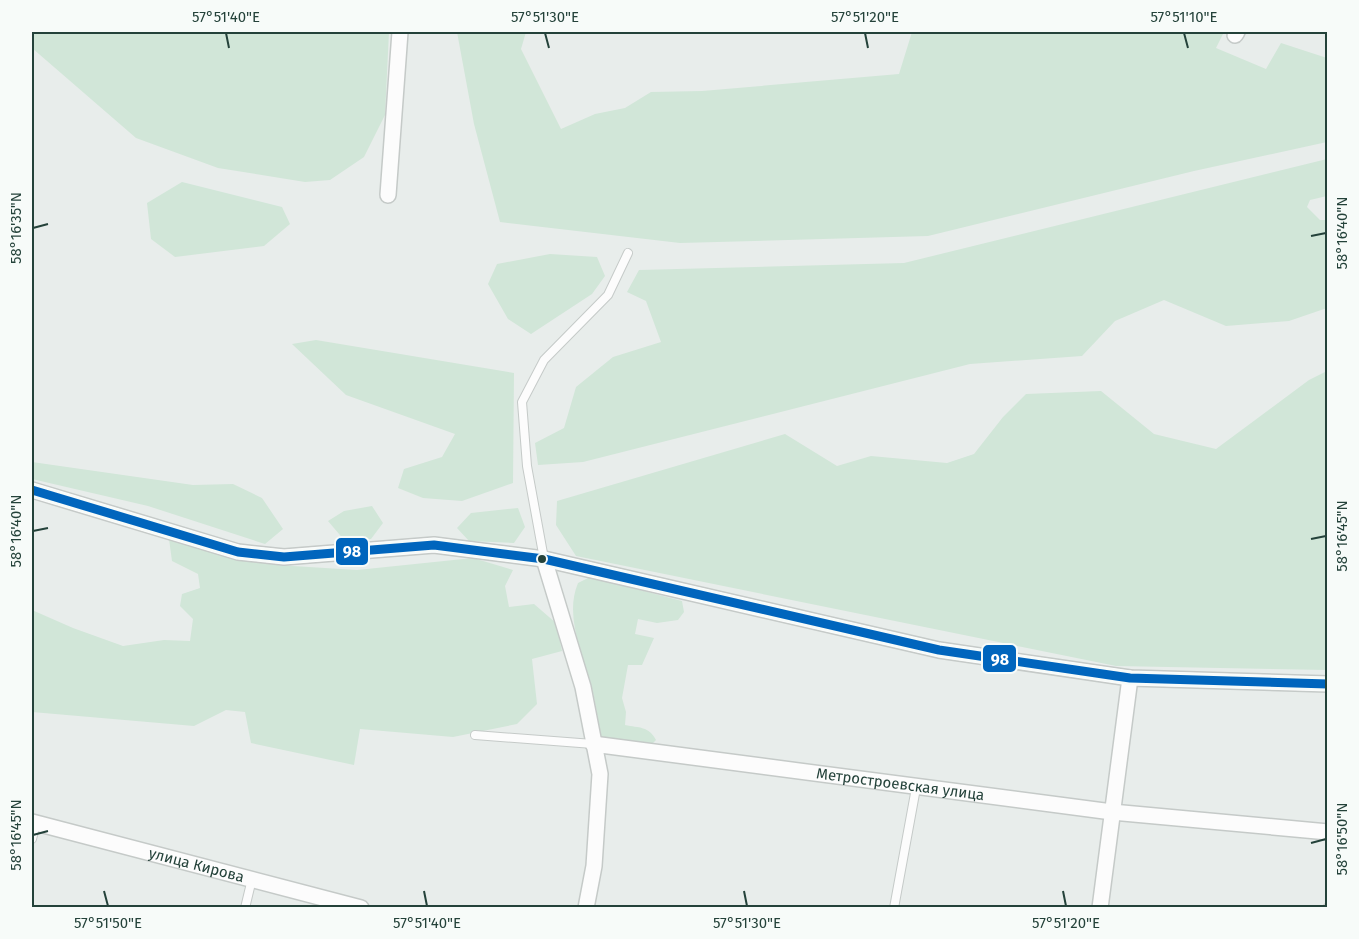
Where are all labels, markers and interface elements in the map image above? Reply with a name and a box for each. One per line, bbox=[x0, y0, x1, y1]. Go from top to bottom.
text: 57°51'40"E bbox=[192, 8, 260, 26]
text: 57°51'30"E bbox=[511, 8, 579, 26]
text: 57°51'20"E bbox=[831, 8, 899, 26]
text: 57°51'10"E bbox=[1150, 8, 1218, 26]
text: 58°16'35"N bbox=[7, 192, 25, 264]
text: 58°16'40"N bbox=[1333, 197, 1351, 269]
text: 58°16'40"N bbox=[7, 495, 25, 567]
text: 58°16'45"N bbox=[1333, 500, 1351, 572]
line badge: 98 bbox=[335, 537, 369, 566]
text: 98 bbox=[343, 542, 361, 561]
unlabelled marker bbox=[536, 553, 548, 565]
line badge: 98 bbox=[982, 644, 1017, 673]
text: 98 bbox=[991, 650, 1009, 669]
street label: Метростроевская улица bbox=[815, 764, 985, 804]
text: 58°16'45"N bbox=[7, 799, 25, 871]
text: 58°16'50"N bbox=[1333, 802, 1351, 876]
street label: улица Кирова bbox=[147, 844, 246, 886]
text: 57°51'50"E bbox=[74, 914, 142, 932]
text: 57°51'40"E bbox=[393, 914, 461, 932]
text: 57°51'30"E bbox=[713, 914, 781, 932]
text: 57°51'20"E bbox=[1032, 914, 1100, 932]

